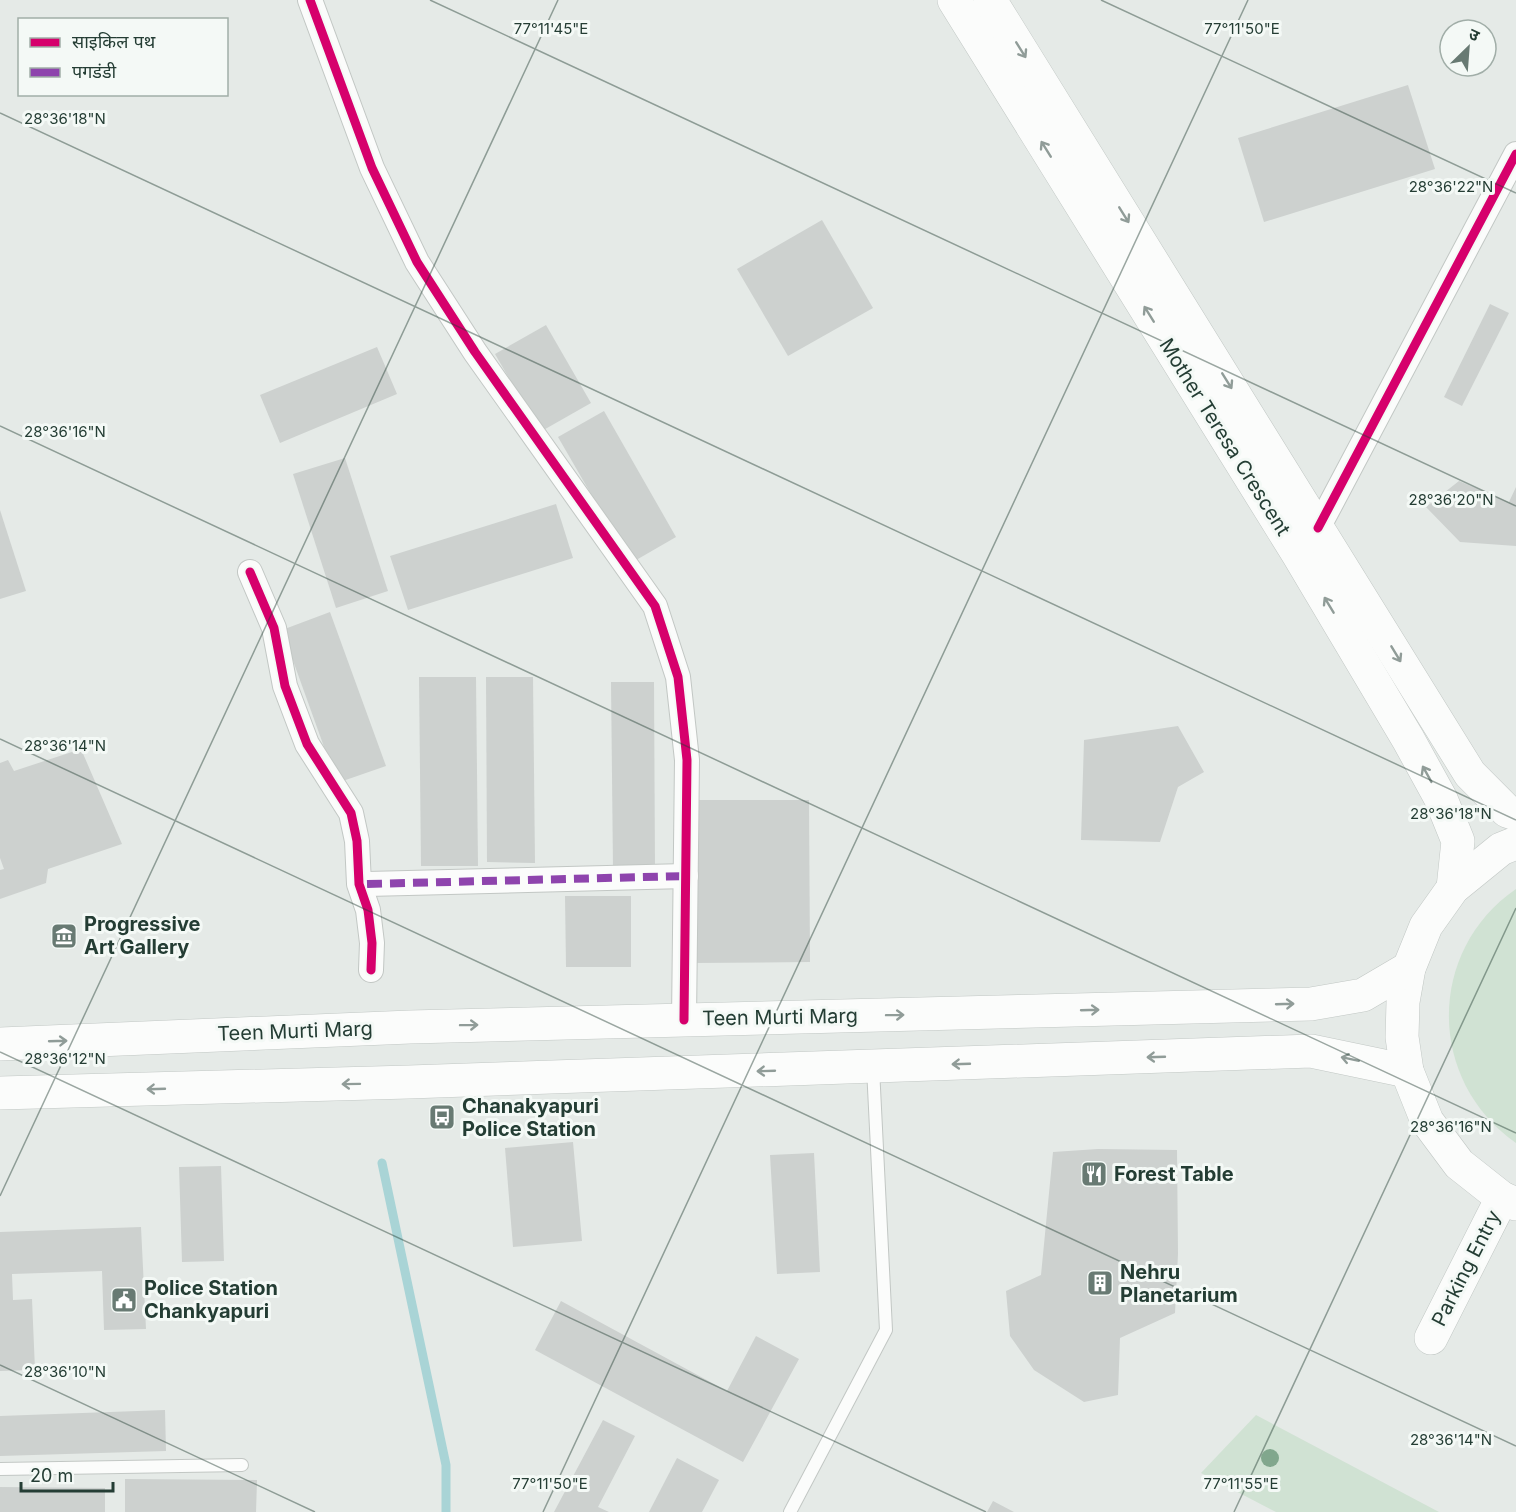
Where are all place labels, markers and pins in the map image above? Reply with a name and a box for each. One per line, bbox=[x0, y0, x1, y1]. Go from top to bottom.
place label: Progressive Art Gallery bbox=[84, 912, 201, 959]
museum icon: Progressive Art Gallery bbox=[49, 921, 79, 951]
place label: Chanakyapuri Police Station bbox=[462, 1094, 599, 1141]
bus stop icon: Chanakyapuri Police Station bbox=[427, 1102, 457, 1132]
restaurant icon: Forest Table bbox=[1079, 1159, 1109, 1189]
place label: Forest Table bbox=[1114, 1162, 1234, 1186]
place label: Nehru Planetarium bbox=[1120, 1260, 1238, 1307]
building icon: Nehru Planetarium bbox=[1085, 1268, 1115, 1298]
place label: Police Station Chankyapuri bbox=[144, 1276, 278, 1323]
public building icon: Police Station Chankyapuri bbox=[109, 1285, 139, 1315]

